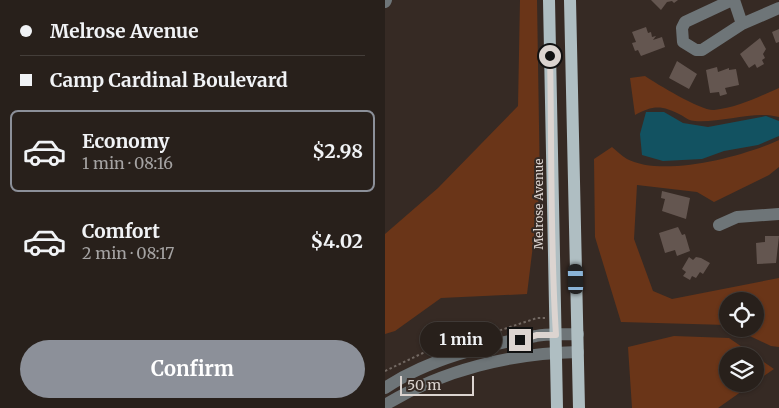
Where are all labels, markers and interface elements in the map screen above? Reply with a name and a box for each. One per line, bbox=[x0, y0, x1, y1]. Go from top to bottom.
text: Melrose Avenue bbox=[50, 19, 198, 43]
route start bbox=[539, 45, 561, 67]
text: Camp Cardinal Boulevard bbox=[50, 68, 288, 92]
icon: car bbox=[22, 129, 67, 174]
text: Economy bbox=[82, 129, 170, 153]
text: $2.98 bbox=[312, 139, 363, 163]
text: 1 min · 08:16 bbox=[82, 153, 173, 173]
street label: Melrose Avenue bbox=[531, 159, 546, 249]
icon: car bbox=[22, 219, 67, 264]
text: Comfort bbox=[82, 219, 160, 243]
text: $4.02 bbox=[311, 229, 363, 253]
text: 2 min · 08:17 bbox=[82, 243, 174, 263]
car bbox=[568, 264, 583, 294]
map controls bbox=[719, 292, 764, 392]
button: locate bbox=[719, 292, 764, 337]
callout: 1 min bbox=[420, 322, 503, 358]
text: 1 min bbox=[439, 329, 483, 349]
route end bbox=[509, 329, 531, 351]
button: Confirm bbox=[20, 340, 365, 398]
button: layers bbox=[719, 347, 764, 392]
scale bar bbox=[400, 373, 474, 396]
text: 50 m bbox=[407, 376, 441, 394]

